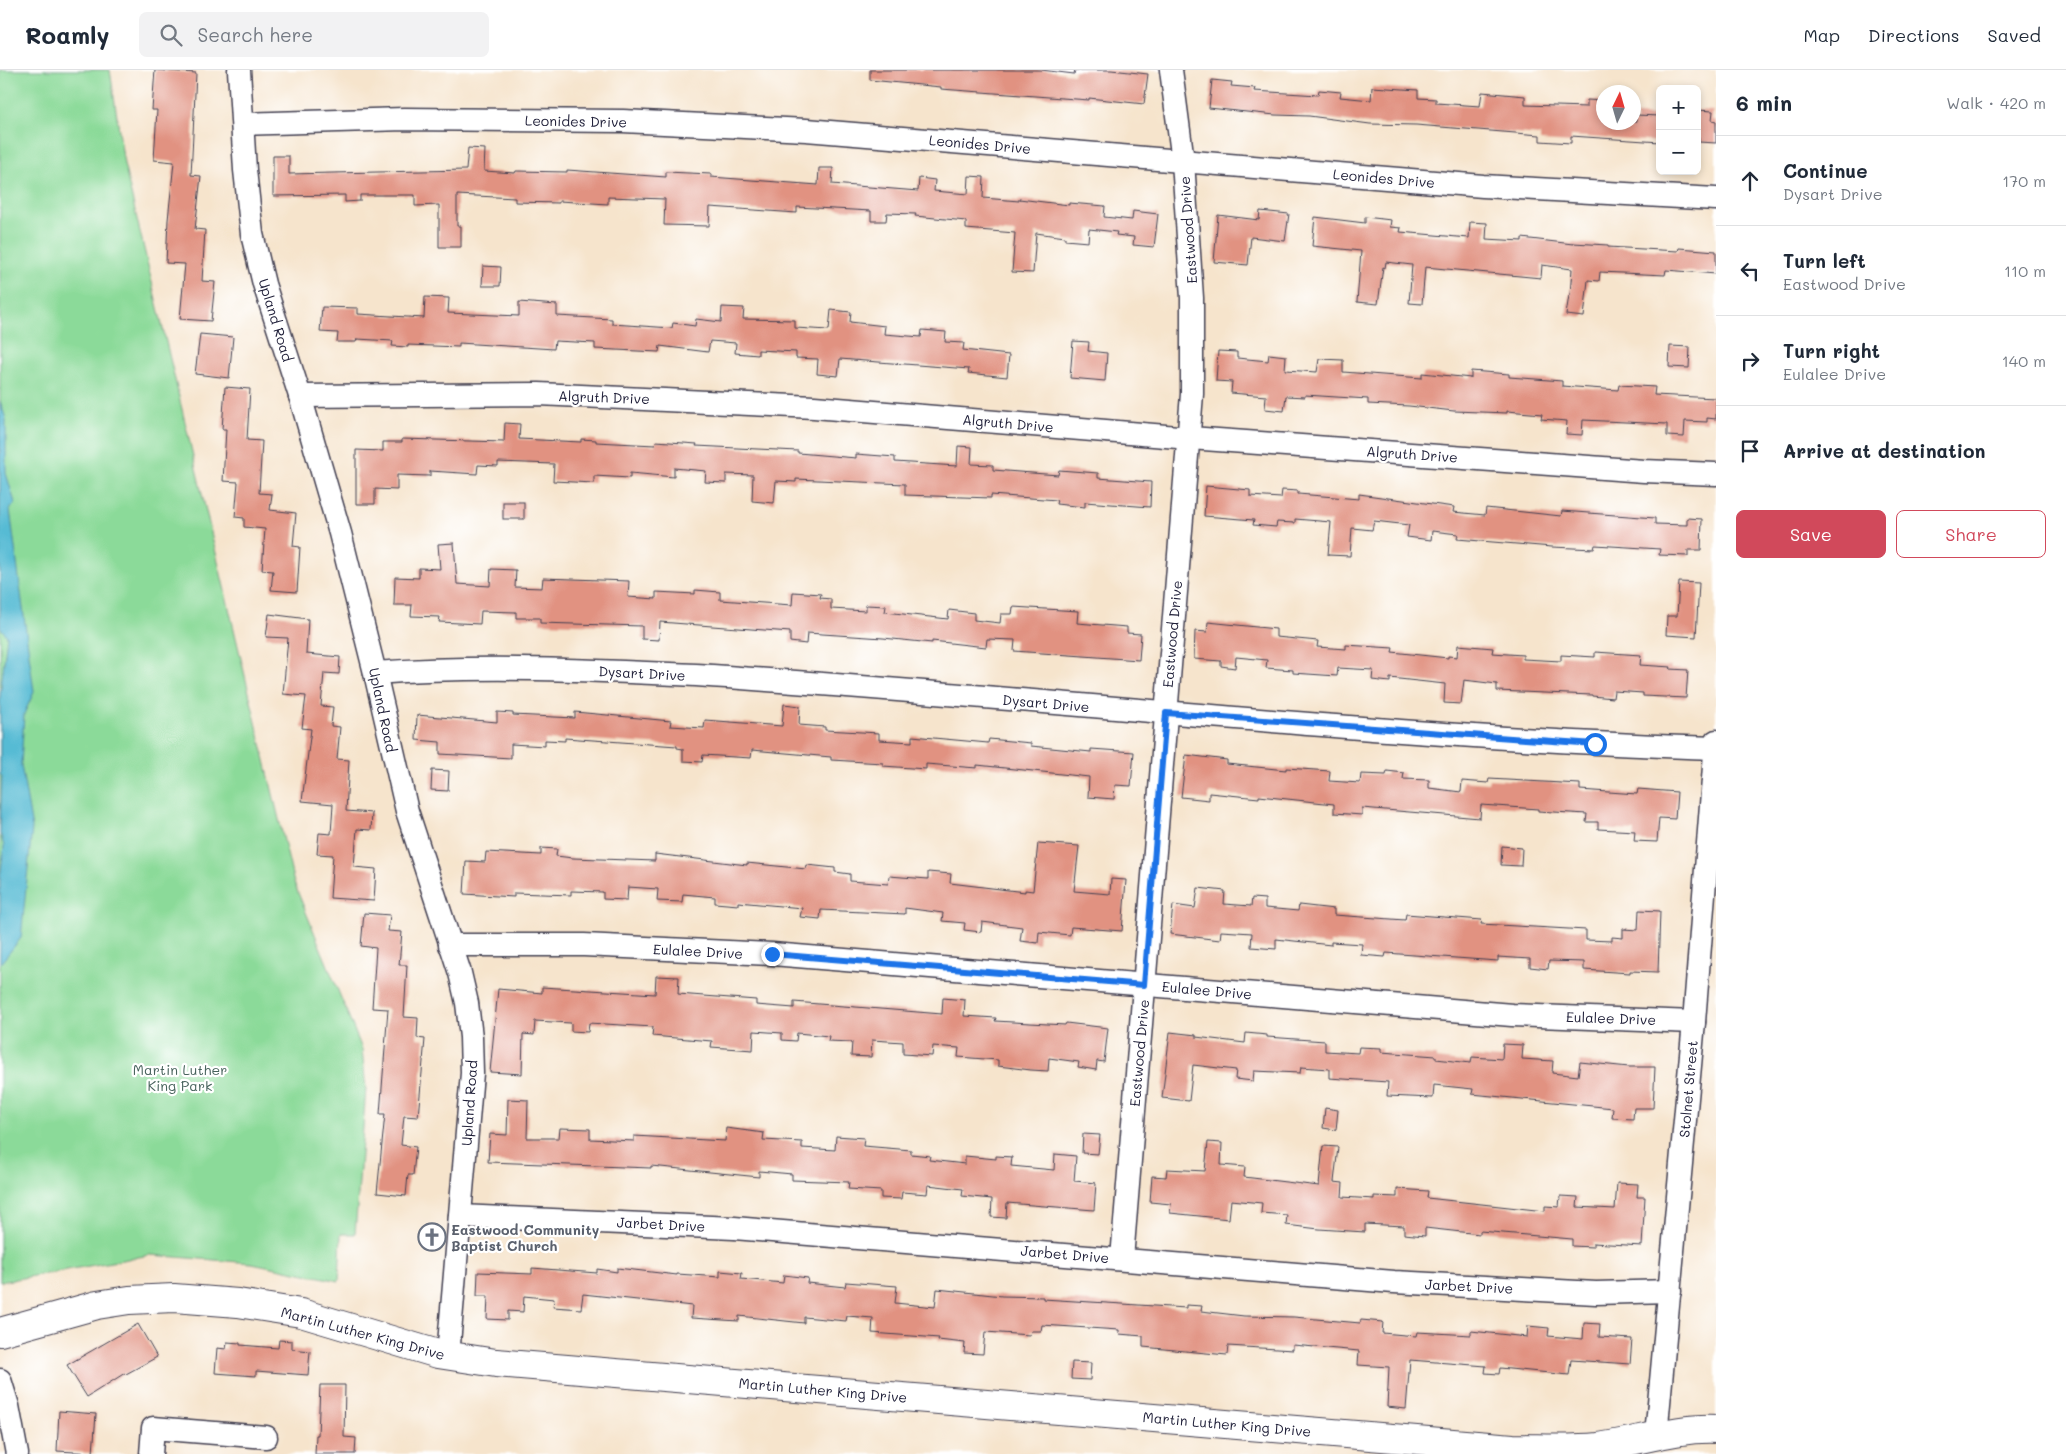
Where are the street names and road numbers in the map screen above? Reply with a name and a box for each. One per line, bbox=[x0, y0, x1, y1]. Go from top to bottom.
street label: Leonides Drive bbox=[525, 111, 627, 131]
street label: Leonides Drive bbox=[928, 130, 1032, 158]
street label: Leonides Drive bbox=[1332, 164, 1436, 192]
street label: Eastwood Drive bbox=[1175, 176, 1201, 284]
street label: Upland Road bbox=[254, 276, 298, 364]
street label: Algruth Drive bbox=[558, 386, 650, 408]
street label: Algruth Drive bbox=[962, 410, 1054, 436]
street label: Algruth Drive bbox=[1366, 441, 1458, 467]
street label: Eastwood Drive bbox=[1158, 580, 1186, 688]
street label: Dysart Drive bbox=[598, 661, 686, 685]
street label: Upland Road bbox=[365, 666, 401, 754]
street label: Dysart Drive bbox=[1002, 690, 1090, 716]
street label: Eulalee Drive bbox=[652, 939, 744, 963]
street label: Eulalee Drive bbox=[1161, 977, 1253, 1003]
street label: Eastwood Drive bbox=[1125, 999, 1153, 1107]
street label: Eulalee Drive bbox=[1566, 1007, 1656, 1029]
street label: Stolnet Street bbox=[1674, 1040, 1702, 1138]
street label: Upland Road bbox=[457, 1059, 481, 1147]
street label: Jarbet Drive bbox=[616, 1212, 706, 1236]
street label: Jarbet Drive bbox=[1020, 1241, 1110, 1267]
street label: Jarbet Drive bbox=[1424, 1274, 1514, 1298]
street label: Martin Luther King Drive bbox=[279, 1302, 447, 1364]
street label: Martin Luther King Drive bbox=[738, 1373, 908, 1407]
street label: Martin Luther King Drive bbox=[1142, 1407, 1312, 1441]

